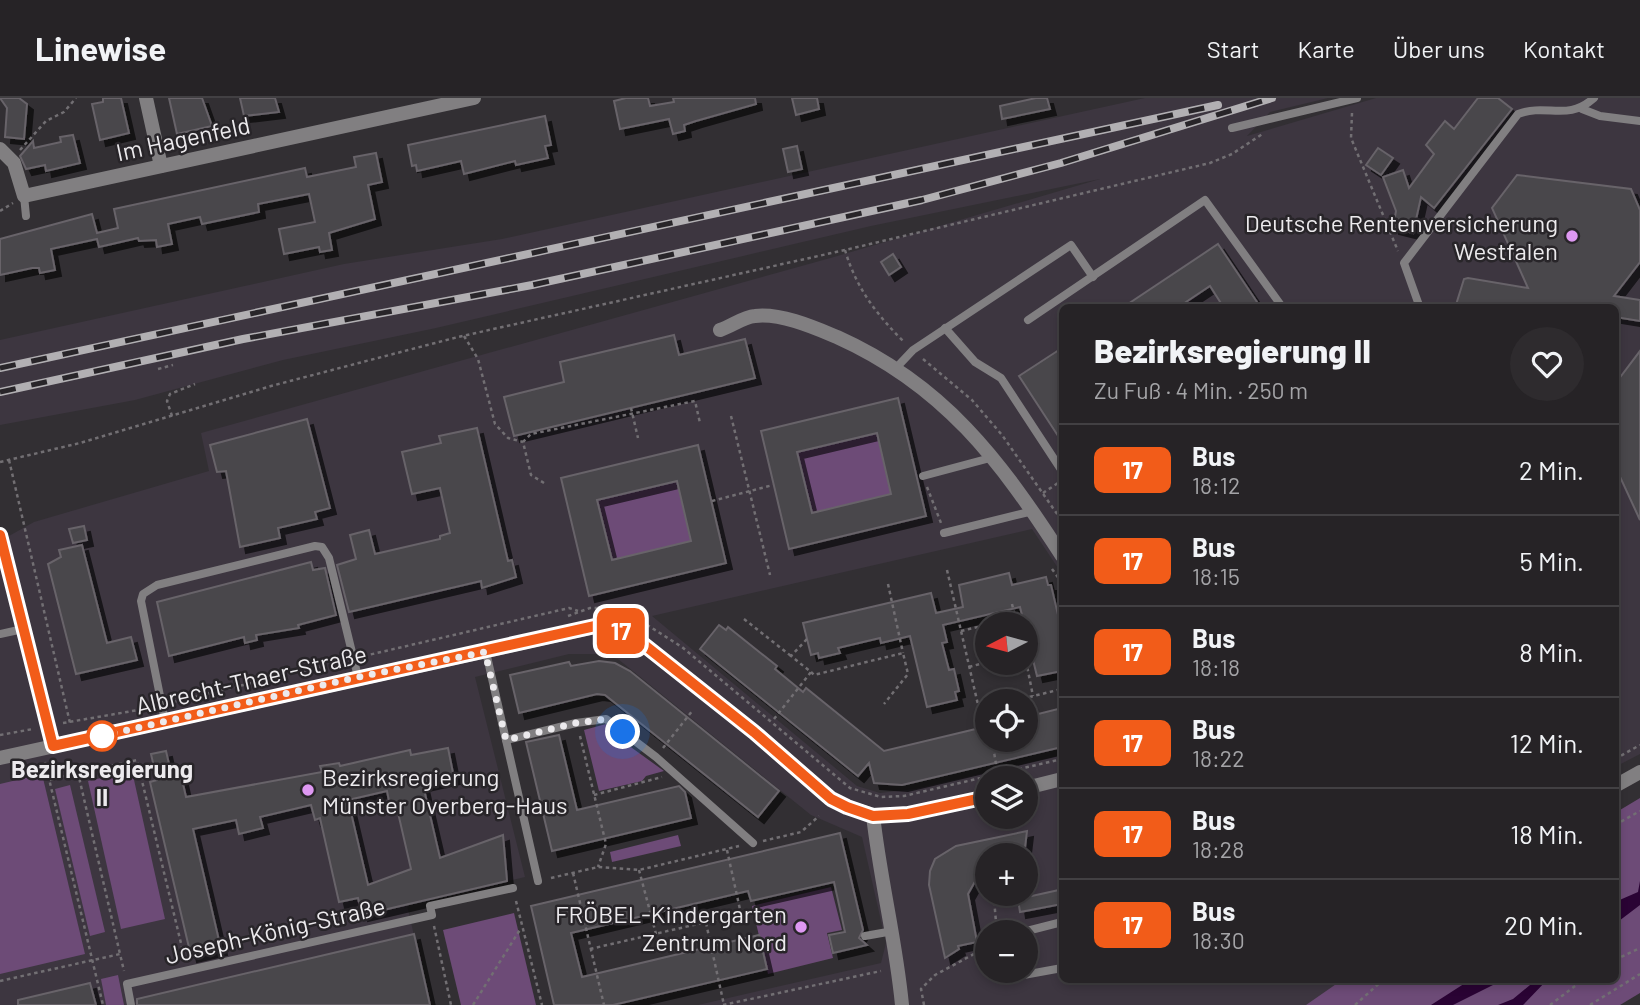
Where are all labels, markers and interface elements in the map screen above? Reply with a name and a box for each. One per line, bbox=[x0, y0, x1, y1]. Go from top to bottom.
text: Linewise bbox=[35, 28, 166, 68]
text: Start bbox=[1207, 34, 1260, 63]
text: Karte bbox=[1298, 34, 1355, 63]
text: Über uns bbox=[1393, 34, 1485, 63]
text: Kontakt bbox=[1523, 34, 1605, 63]
street label: Im Hagenfeld bbox=[113, 110, 253, 166]
place label: Deutsche Rentenversicherung Westfalen bbox=[1245, 208, 1558, 265]
marker: Deutsche Rentenversicherung Westfalen bbox=[1564, 228, 1580, 244]
button: heart bbox=[1510, 327, 1584, 401]
text: Bezirksregierung II bbox=[1094, 330, 1371, 370]
text: Zu Fuß · 4 Min. · 250 m bbox=[1094, 376, 1308, 404]
text: Bus bbox=[1192, 440, 1235, 471]
text: 2 Min. bbox=[1519, 454, 1584, 485]
text: 17 bbox=[1122, 455, 1143, 484]
text: 18:12 bbox=[1192, 471, 1240, 499]
text: Bus bbox=[1192, 531, 1235, 562]
text: 5 Min. bbox=[1520, 545, 1584, 576]
text: 17 bbox=[1122, 546, 1143, 575]
text: 18:15 bbox=[1192, 562, 1240, 590]
line badge: 17 bbox=[590, 608, 652, 654]
north arrow bbox=[975, 612, 1038, 676]
map controls bbox=[975, 612, 1038, 983]
text: 17 bbox=[611, 616, 631, 645]
text: Bus bbox=[1192, 622, 1235, 653]
text: 8 Min. bbox=[1519, 636, 1584, 667]
text: 17 bbox=[1122, 637, 1143, 666]
street label: Albrecht-Thaer-Straße bbox=[133, 638, 369, 720]
text: 18:18 bbox=[1192, 653, 1240, 681]
button: locate bbox=[975, 689, 1038, 752]
text: Bus bbox=[1192, 713, 1235, 744]
your location bbox=[605, 714, 640, 749]
marker: Bezirksregierung II bbox=[87, 721, 117, 751]
text: 12 Min. bbox=[1510, 727, 1584, 758]
text: 17 bbox=[1122, 728, 1143, 757]
text: 18:22 bbox=[1192, 744, 1245, 772]
place label: Bezirksregierung II bbox=[11, 754, 193, 811]
place label: Bezirksregierung Münster Overberg-Haus bbox=[322, 762, 568, 819]
button: layers bbox=[975, 766, 1038, 829]
marker: Bezirksregierung Münster Overberg-Haus bbox=[300, 782, 316, 798]
text: Bus bbox=[1192, 804, 1235, 835]
text: 18 Min. bbox=[1510, 818, 1584, 849]
text: 17 bbox=[1122, 819, 1143, 848]
text: 18:28 bbox=[1192, 835, 1244, 863]
button: + bbox=[975, 843, 1038, 906]
street label: Joseph-König-Straße bbox=[162, 891, 388, 969]
text: Bus bbox=[1192, 895, 1235, 926]
place label: FRÖBEL-Kindergarten Zentrum Nord bbox=[555, 899, 787, 956]
text: 20 Min. bbox=[1504, 909, 1584, 940]
text: 17 bbox=[1122, 910, 1143, 939]
marker: FRÖBEL-Kindergarten Zentrum Nord bbox=[793, 919, 809, 935]
button: − bbox=[975, 920, 1038, 983]
text: 18:30 bbox=[1192, 926, 1245, 954]

